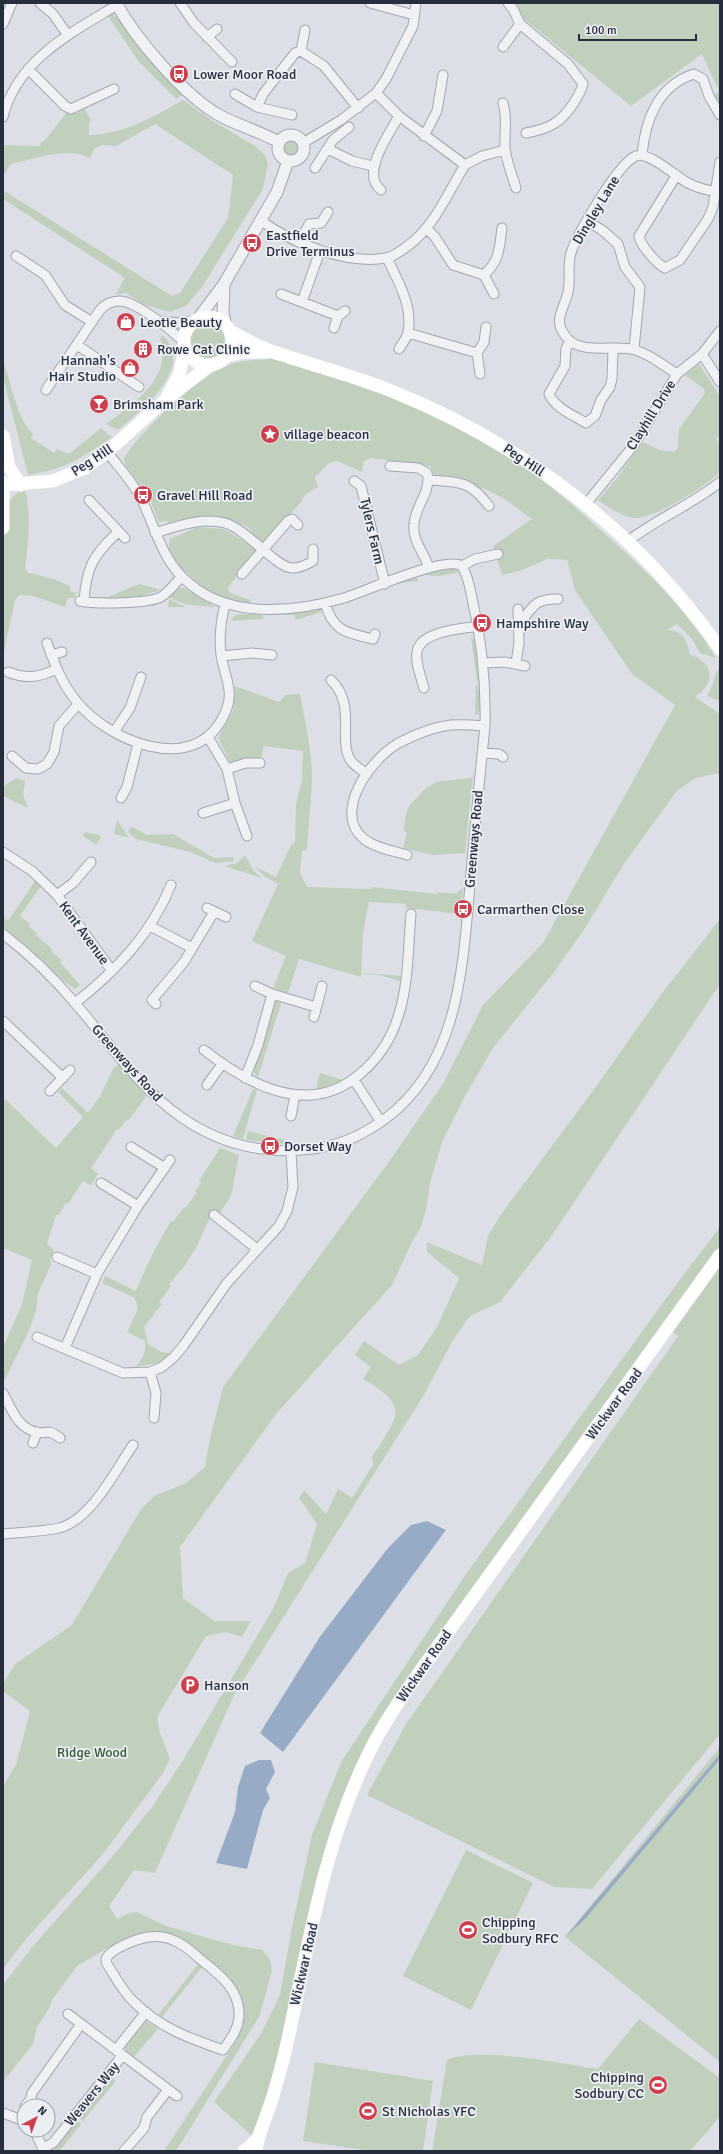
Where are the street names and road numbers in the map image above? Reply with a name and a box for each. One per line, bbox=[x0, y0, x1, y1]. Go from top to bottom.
street label: Dingley Lane bbox=[569, 173, 623, 247]
street label: Clayhill Drive bbox=[623, 377, 679, 453]
street label: Peg Hill bbox=[68, 440, 116, 480]
street label: Peg Hill bbox=[500, 440, 548, 480]
street label: Tylers Farm bbox=[356, 496, 388, 566]
street label: Greenways Road bbox=[461, 789, 487, 889]
street label: Kent Avenue bbox=[55, 898, 113, 968]
street label: Greenways Road bbox=[88, 1021, 166, 1105]
street label: Wickwar Road bbox=[582, 1365, 646, 1443]
street label: Wickwar Road bbox=[393, 1626, 455, 1706]
street label: Wickwar Road bbox=[286, 1921, 322, 2007]
street label: Weavers Way bbox=[61, 2058, 123, 2130]

